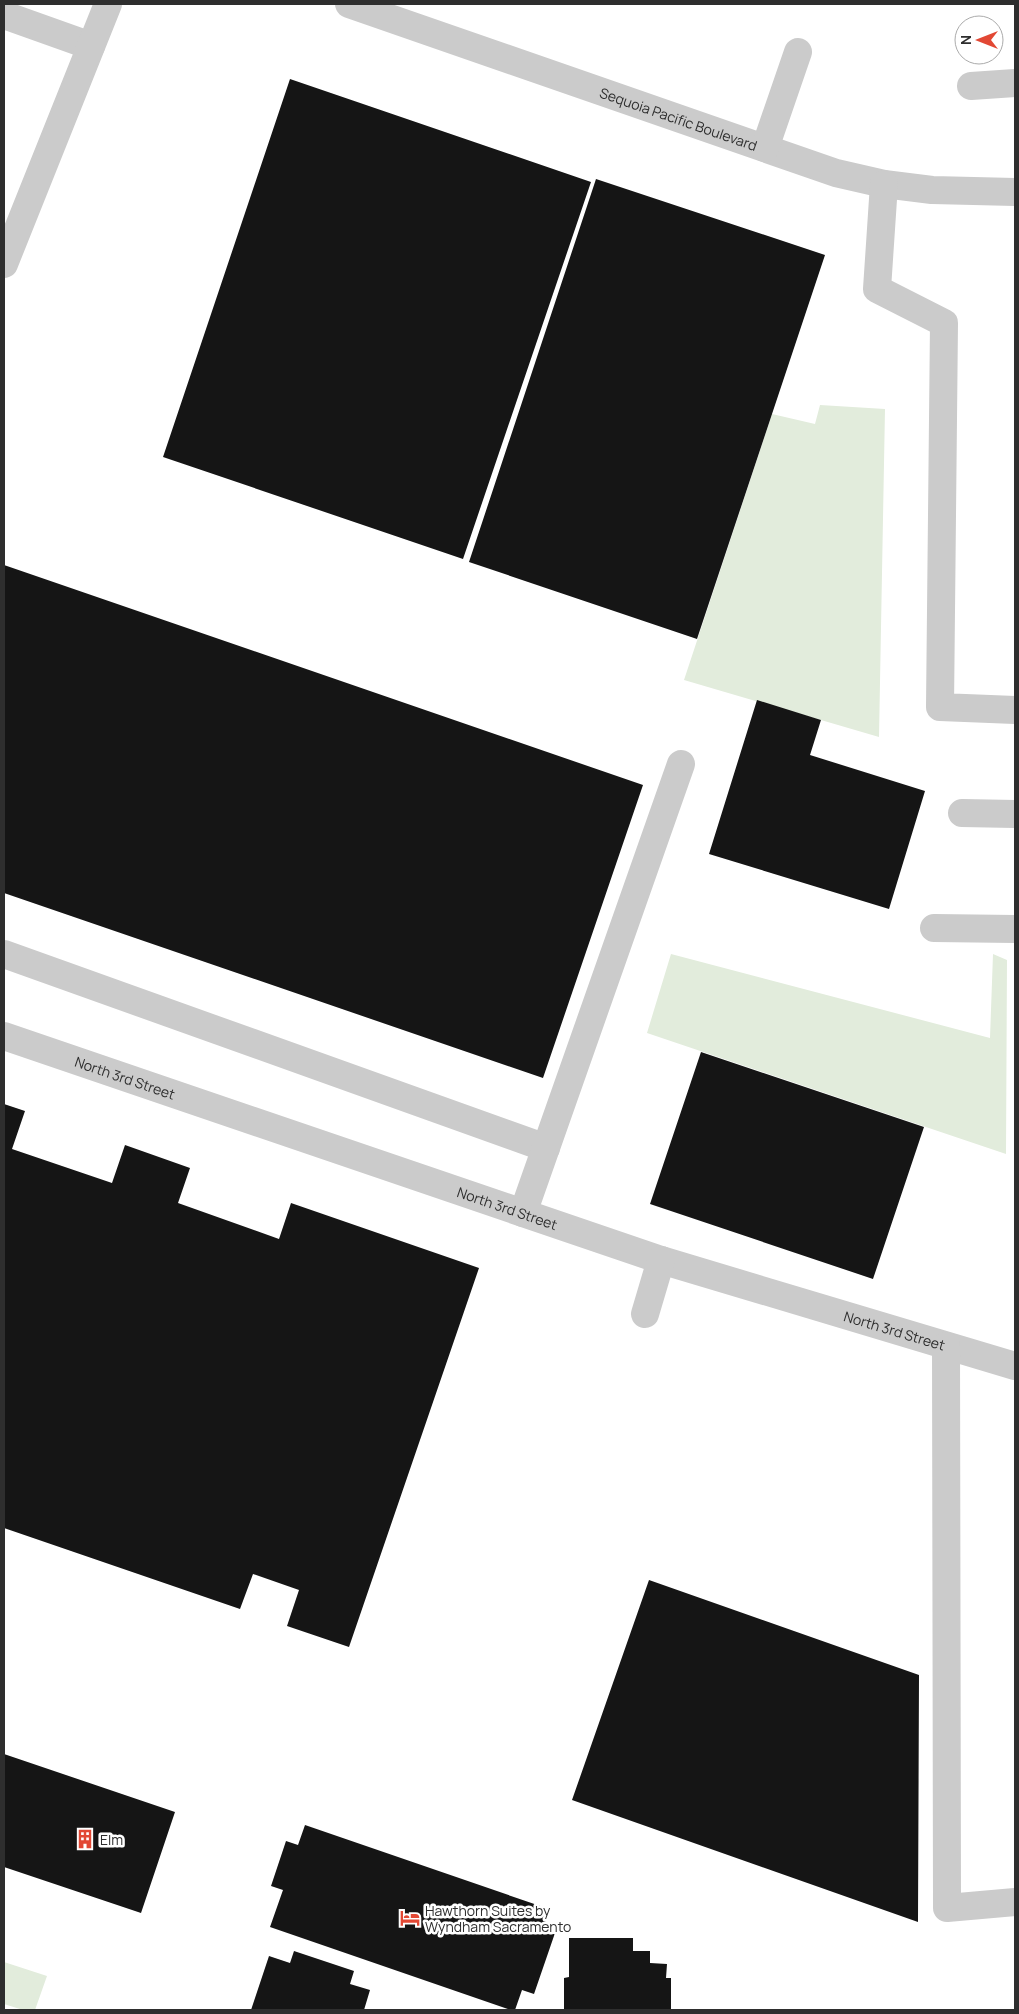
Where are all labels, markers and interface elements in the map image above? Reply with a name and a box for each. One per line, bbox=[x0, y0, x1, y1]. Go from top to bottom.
north arrow bbox=[954, 15, 1004, 65]
text: N bbox=[956, 35, 975, 45]
street label: Sequoia Pacific Boulevard bbox=[597, 82, 760, 155]
street label: North 3rd Street bbox=[73, 1051, 178, 1103]
street label: North 3rd Street bbox=[455, 1182, 560, 1234]
street label: North 3rd Street bbox=[842, 1306, 948, 1354]
building icon: Elm bbox=[74, 1828, 96, 1850]
place label: Elm bbox=[100, 1830, 123, 1849]
place label: Hawthorn Suites by Wyndham Sacramento bbox=[425, 1901, 571, 1936]
hotel icon: Hawthorn Suites by Wyndham Sacramento bbox=[399, 1907, 421, 1929]

